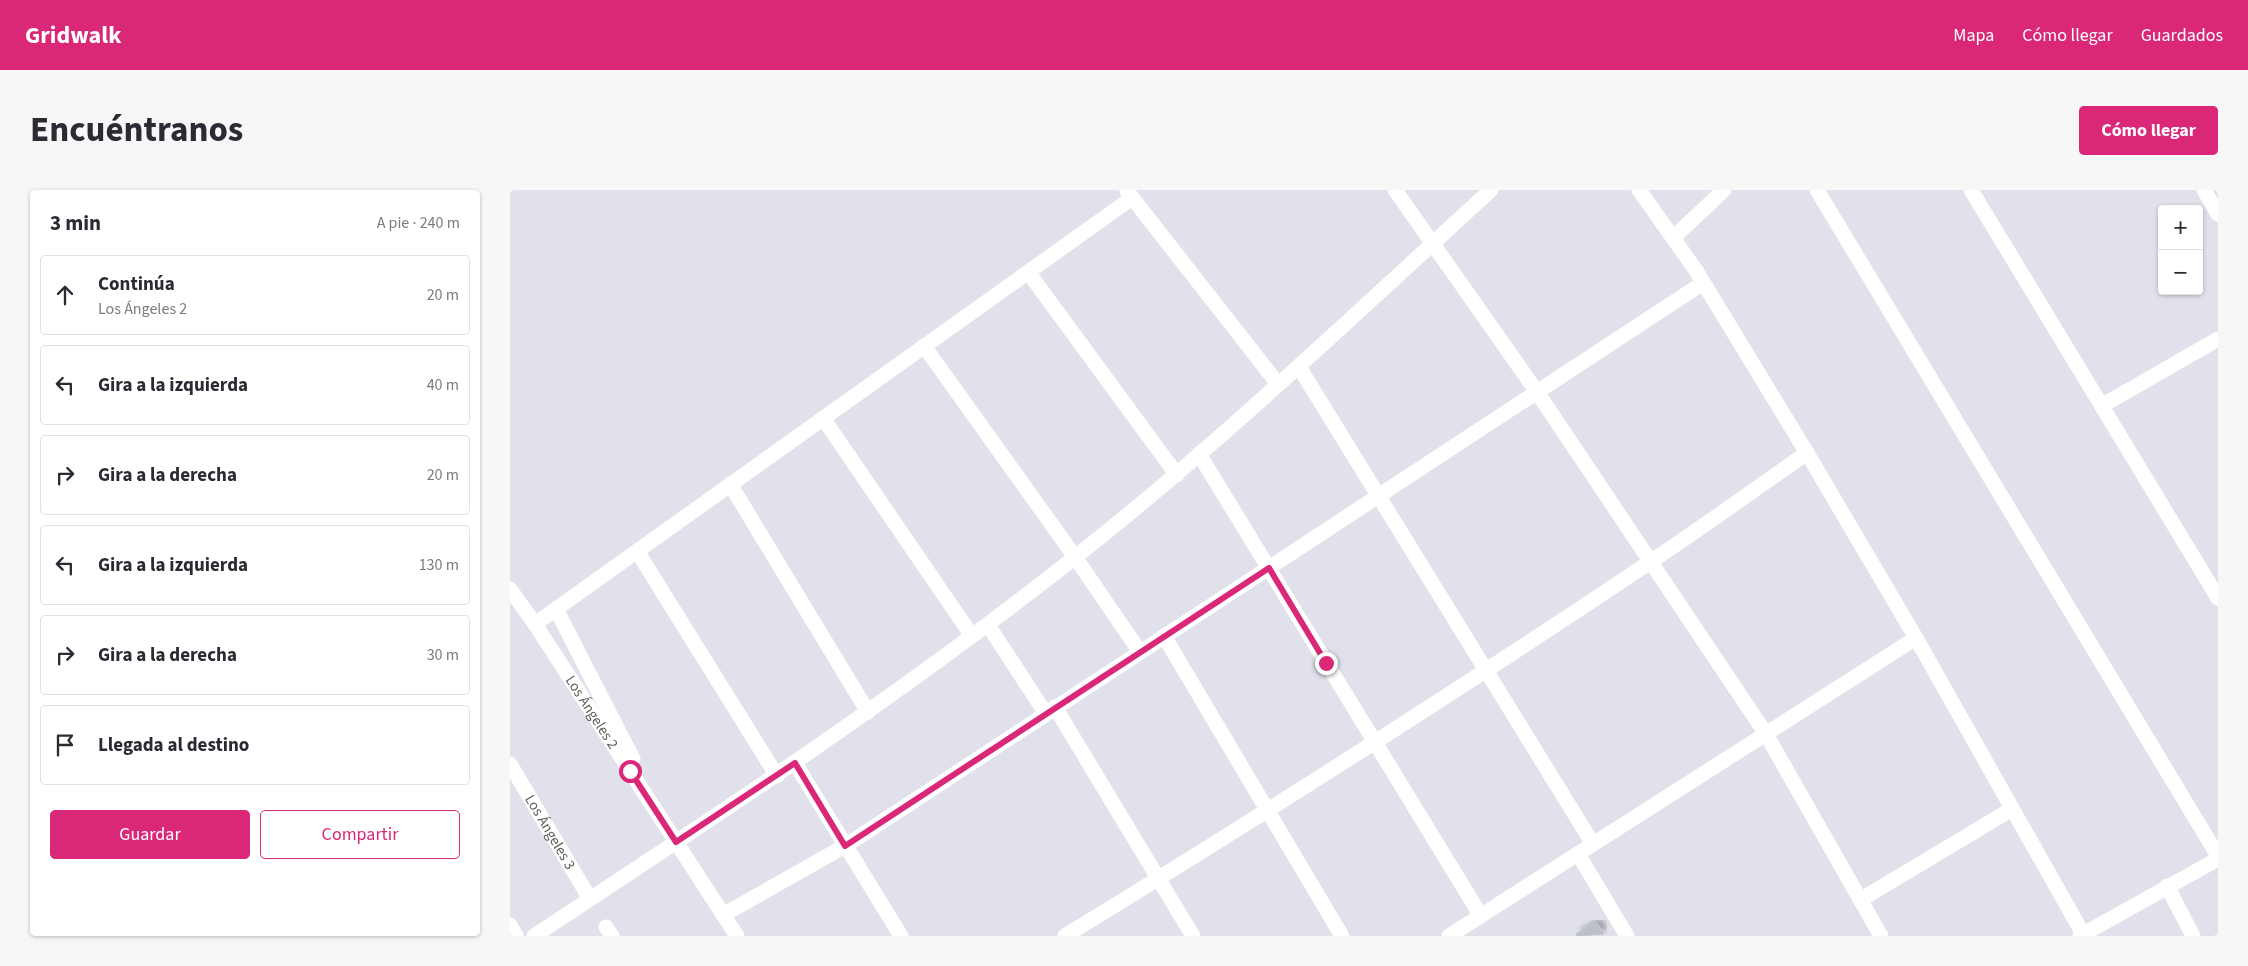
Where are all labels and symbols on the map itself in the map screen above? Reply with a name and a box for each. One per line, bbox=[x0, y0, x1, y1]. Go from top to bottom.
route end bbox=[1315, 652, 1338, 675]
street label: Los Ángeles 2 bbox=[560, 672, 623, 753]
route start bbox=[619, 760, 642, 783]
street label: Los Ángeles 3 bbox=[519, 791, 580, 874]

